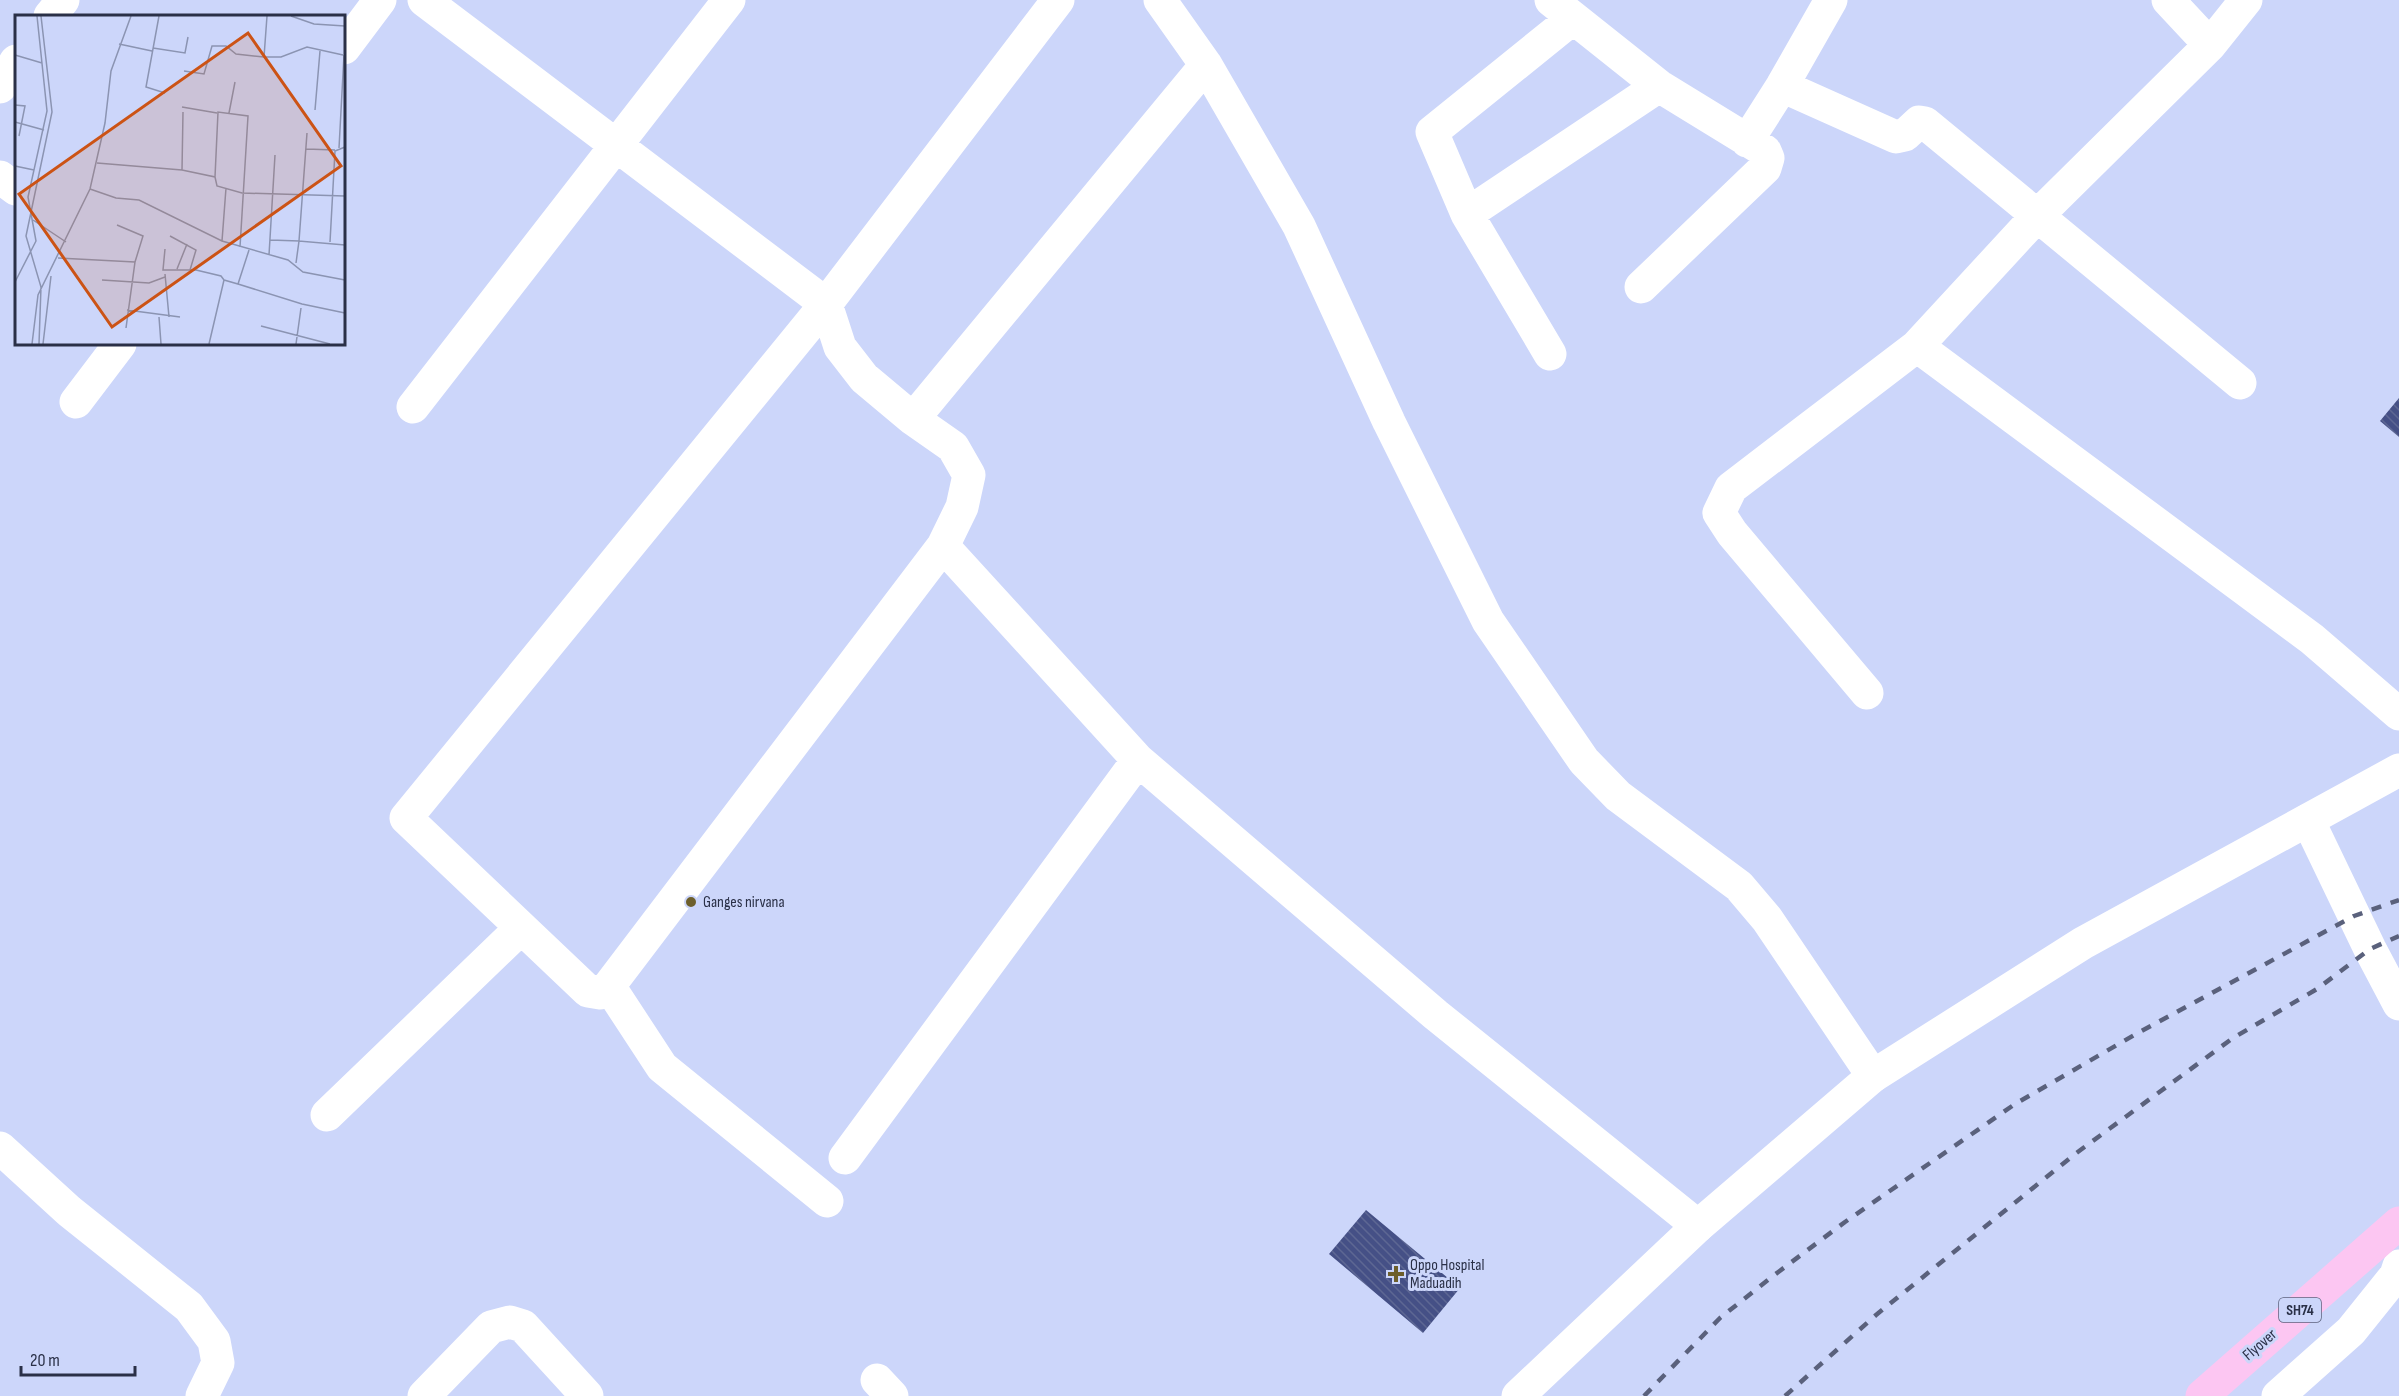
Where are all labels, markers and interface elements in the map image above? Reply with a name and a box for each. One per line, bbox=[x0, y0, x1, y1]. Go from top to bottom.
inset map bbox=[15, 15, 345, 345]
place label: Ganges nirvana bbox=[703, 893, 785, 912]
marker: Ganges nirvana bbox=[684, 895, 698, 909]
place label: Oppo Hospital Maduadih bbox=[1410, 1256, 1484, 1293]
marker: Oppo Hospital Maduadih bbox=[1387, 1265, 1405, 1283]
road number: SH74 bbox=[2279, 1298, 2321, 1322]
street label: Flyover bbox=[2239, 1325, 2281, 1365]
scale bar bbox=[21, 1339, 135, 1377]
text: 20 m bbox=[30, 1350, 60, 1371]

